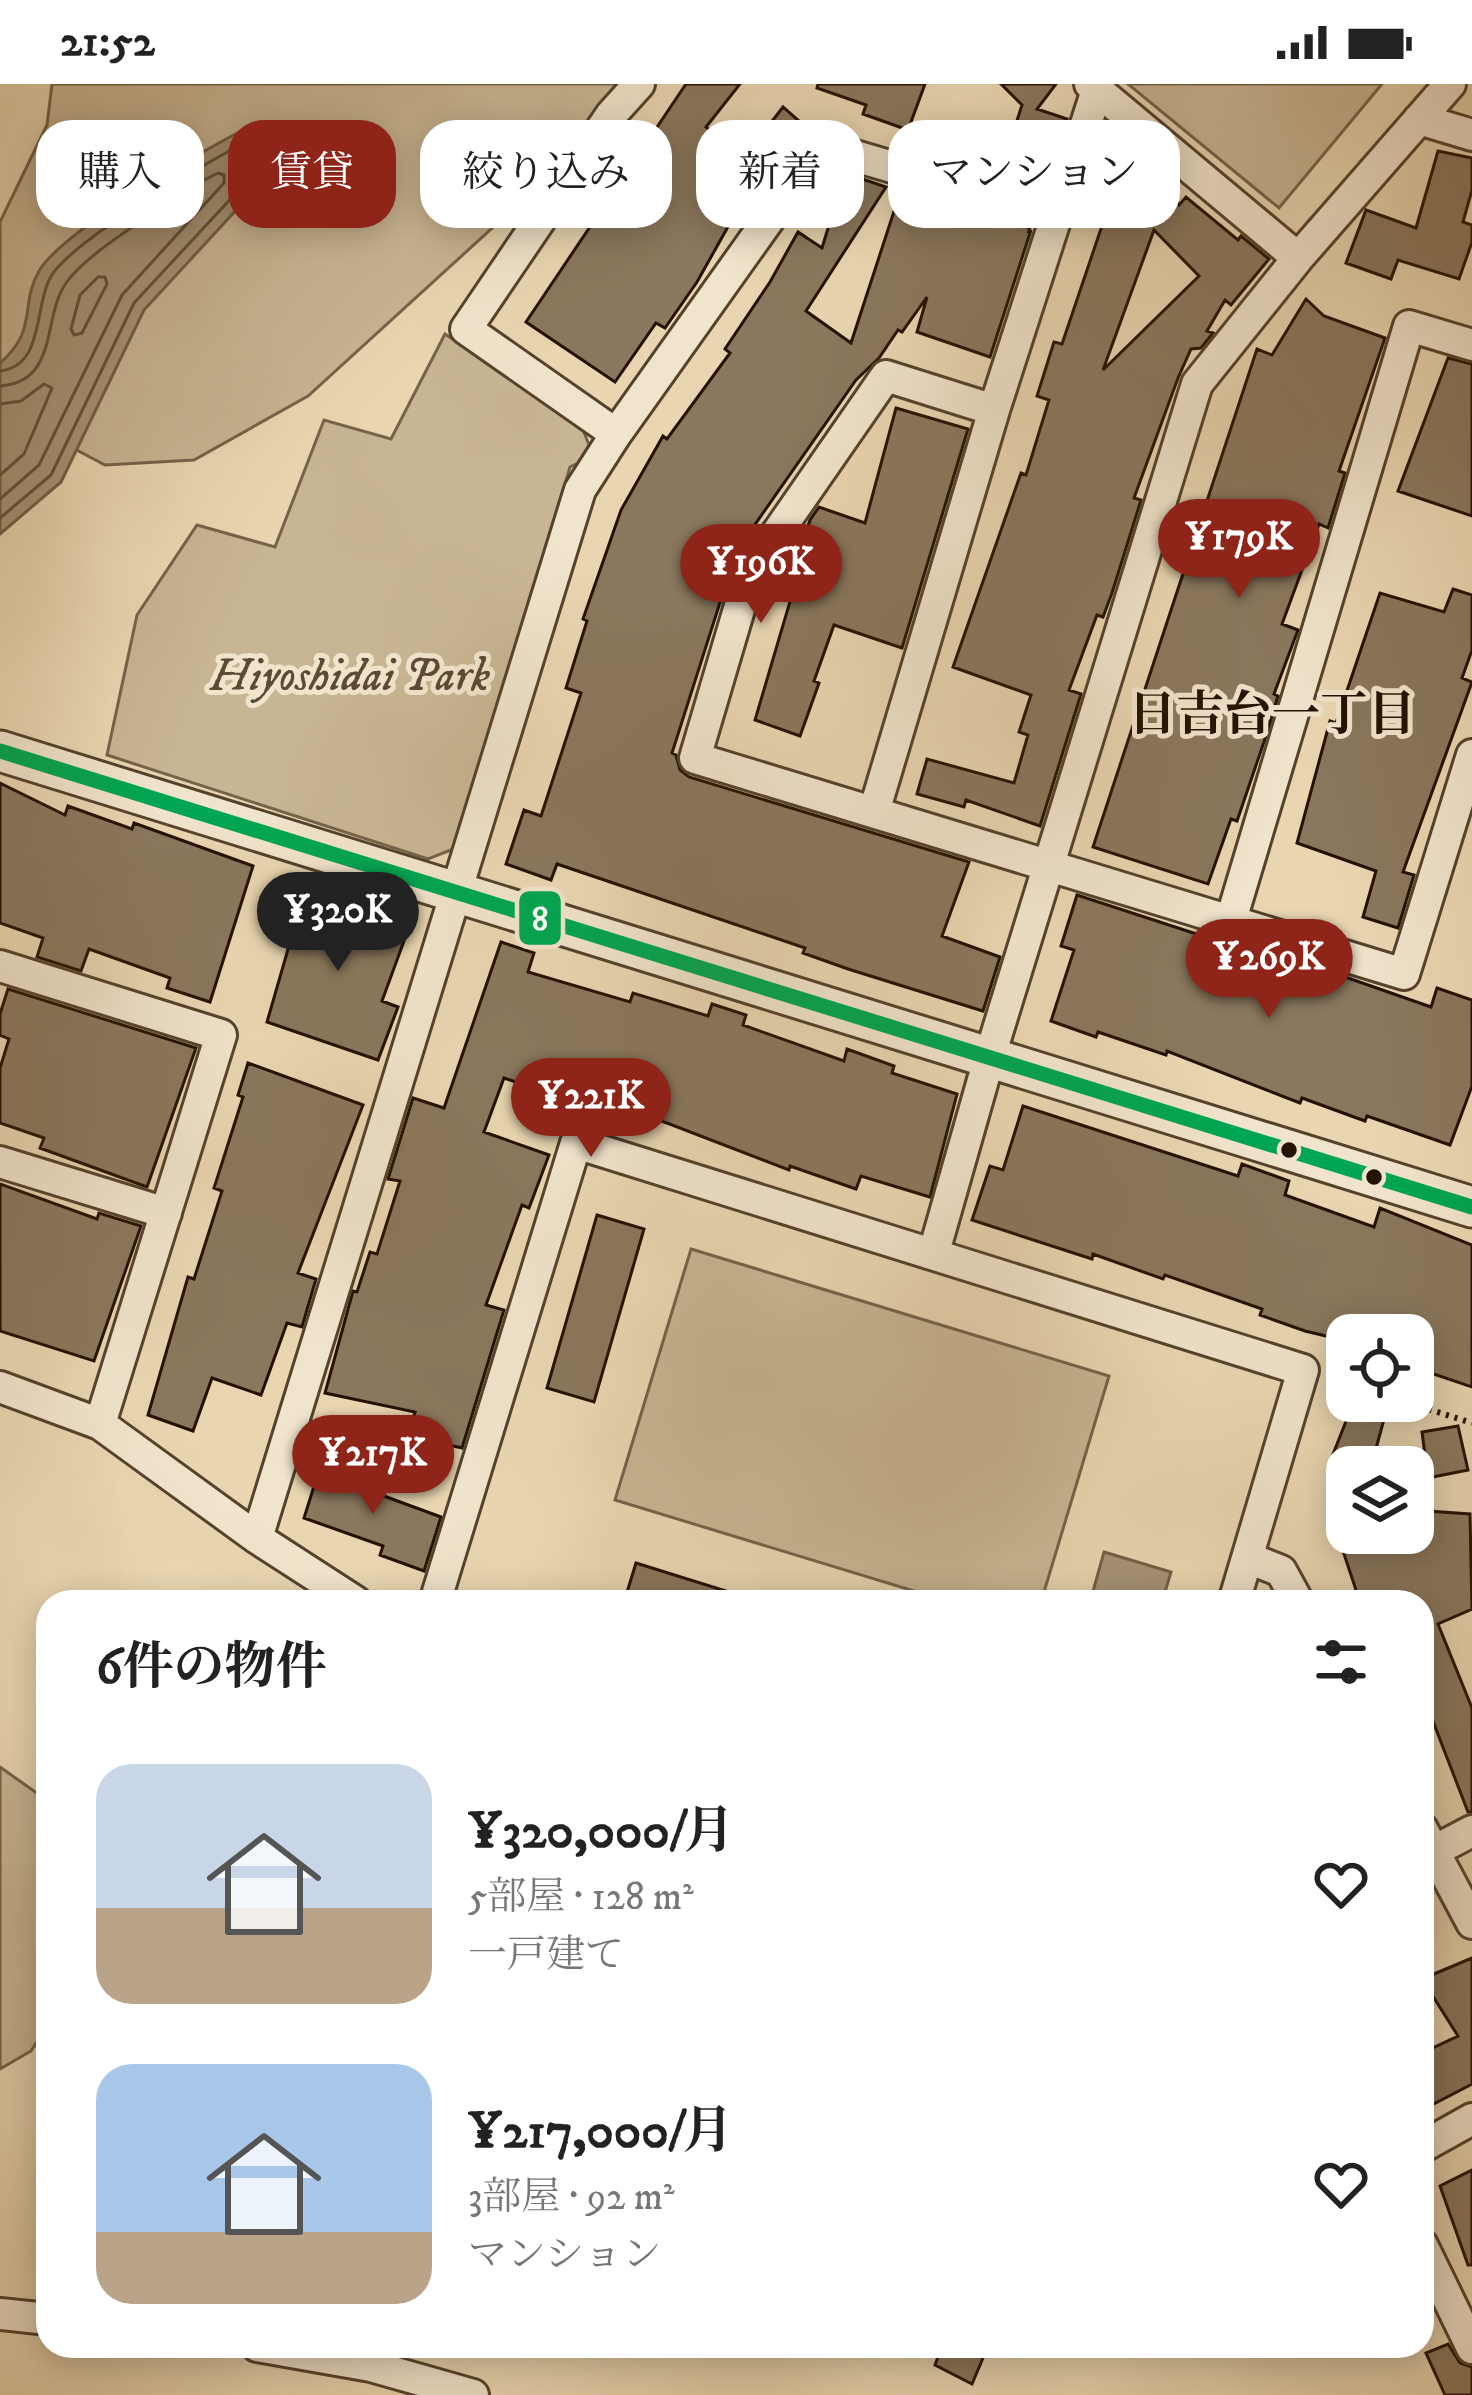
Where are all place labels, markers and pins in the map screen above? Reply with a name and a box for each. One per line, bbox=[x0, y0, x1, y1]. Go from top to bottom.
pin: ¥179K bbox=[1155, 499, 1323, 601]
pin: ¥196K bbox=[677, 524, 845, 626]
pin: ¥320K bbox=[254, 872, 422, 974]
pin: ¥269K bbox=[1185, 919, 1353, 1021]
pin: ¥221K bbox=[507, 1058, 675, 1160]
unlabelled marker bbox=[1278, 1139, 1300, 1161]
unlabelled marker bbox=[1363, 1166, 1385, 1188]
pin: ¥217K bbox=[289, 1415, 457, 1517]

